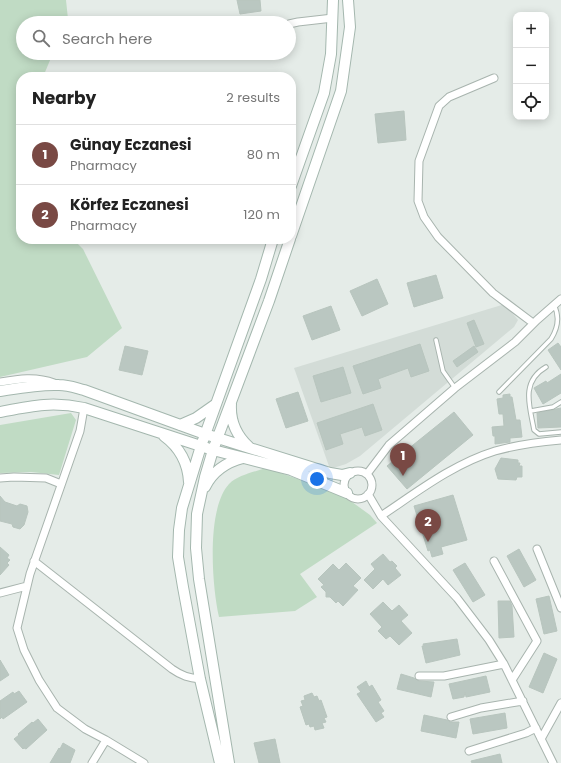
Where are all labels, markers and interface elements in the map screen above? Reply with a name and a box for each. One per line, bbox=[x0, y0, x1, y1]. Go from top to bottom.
map controls bbox=[513, 12, 549, 120]
button: + bbox=[513, 12, 549, 48]
search box bbox=[16, 16, 296, 60]
icon: search bbox=[30, 27, 52, 49]
text: Search here bbox=[62, 28, 152, 49]
button: − bbox=[513, 48, 549, 84]
button: locate bbox=[513, 84, 549, 120]
text: Nearby bbox=[32, 86, 96, 110]
text: 2 results bbox=[226, 88, 280, 107]
text: Günay Eczanesi bbox=[70, 134, 191, 155]
text: 1 bbox=[43, 145, 47, 164]
text: 80 m bbox=[247, 145, 280, 164]
text: Pharmacy bbox=[70, 156, 137, 175]
text: Körfez Eczanesi bbox=[70, 194, 189, 215]
text: 2 bbox=[41, 205, 49, 224]
text: 120 m bbox=[243, 205, 280, 224]
text: Pharmacy bbox=[70, 216, 137, 235]
pin: 1 bbox=[390, 443, 416, 476]
your location bbox=[307, 469, 327, 489]
pin: 2 bbox=[415, 509, 441, 542]

